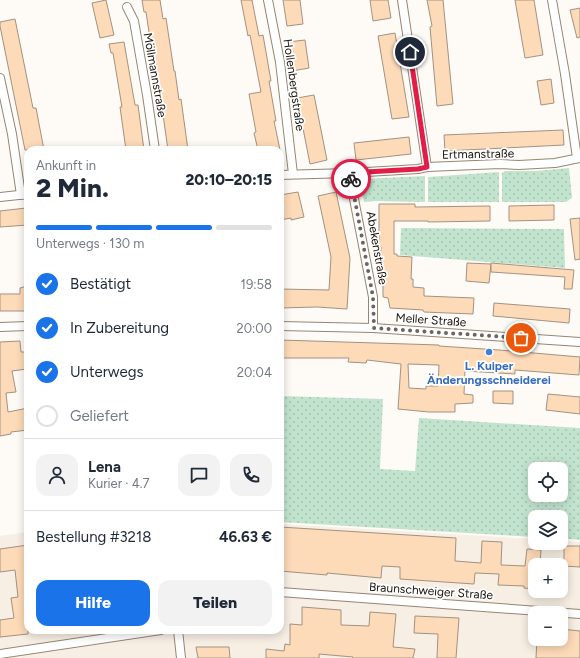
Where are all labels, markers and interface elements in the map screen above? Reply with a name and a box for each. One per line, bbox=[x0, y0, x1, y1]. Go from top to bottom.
street label: Möllmannstraße bbox=[141, 32, 169, 119]
pin bbox=[393, 35, 427, 69]
street label: Hollenbergstraße bbox=[281, 38, 307, 132]
icon: home bbox=[399, 41, 421, 63]
street label: Ertmanstraße bbox=[442, 146, 515, 162]
text: Ankunft in bbox=[36, 158, 96, 173]
courier bbox=[331, 159, 371, 199]
icon: bike bbox=[340, 168, 362, 190]
text: 20:10–20:15 bbox=[186, 171, 272, 189]
text: 2 Min. bbox=[36, 172, 109, 204]
street label: Abekenstraße bbox=[364, 210, 390, 286]
text: Unterwegs · 130 m bbox=[36, 236, 144, 251]
icon: check bbox=[36, 273, 58, 295]
text: Bestätigt bbox=[70, 275, 131, 293]
text: 19:58 bbox=[241, 277, 272, 292]
street label: Meller Straße bbox=[395, 311, 467, 329]
icon: check bbox=[36, 317, 58, 339]
text: In Zubereitung bbox=[70, 319, 169, 337]
text: 20:00 bbox=[236, 321, 272, 336]
pin bbox=[504, 321, 538, 355]
icon: bag bbox=[510, 327, 532, 349]
marker: L. Kuiper Änderungsschneiderei bbox=[484, 347, 494, 357]
place label: L. Kuiper Änderungsschneiderei bbox=[427, 359, 551, 387]
icon: check bbox=[36, 361, 58, 383]
text: Unterwegs bbox=[70, 363, 143, 381]
text: 20:04 bbox=[237, 365, 272, 380]
text: Geliefert bbox=[70, 407, 129, 425]
button: person bbox=[36, 454, 78, 496]
button: chat bbox=[178, 454, 220, 496]
button: phone bbox=[230, 454, 272, 496]
text: Lena bbox=[88, 458, 121, 476]
map controls bbox=[528, 462, 568, 646]
button: locate bbox=[528, 462, 568, 502]
text: Kurier · 4.7 bbox=[88, 476, 150, 491]
button: layers bbox=[528, 510, 568, 550]
text: Bestellung #3218 bbox=[36, 528, 151, 546]
text: 46.63 € bbox=[219, 528, 272, 546]
button: + bbox=[528, 558, 568, 598]
button: Hilfe bbox=[36, 580, 150, 626]
button: Teilen bbox=[158, 580, 272, 626]
street label: Braunschweiger Straße bbox=[369, 580, 494, 602]
button: − bbox=[528, 606, 568, 646]

